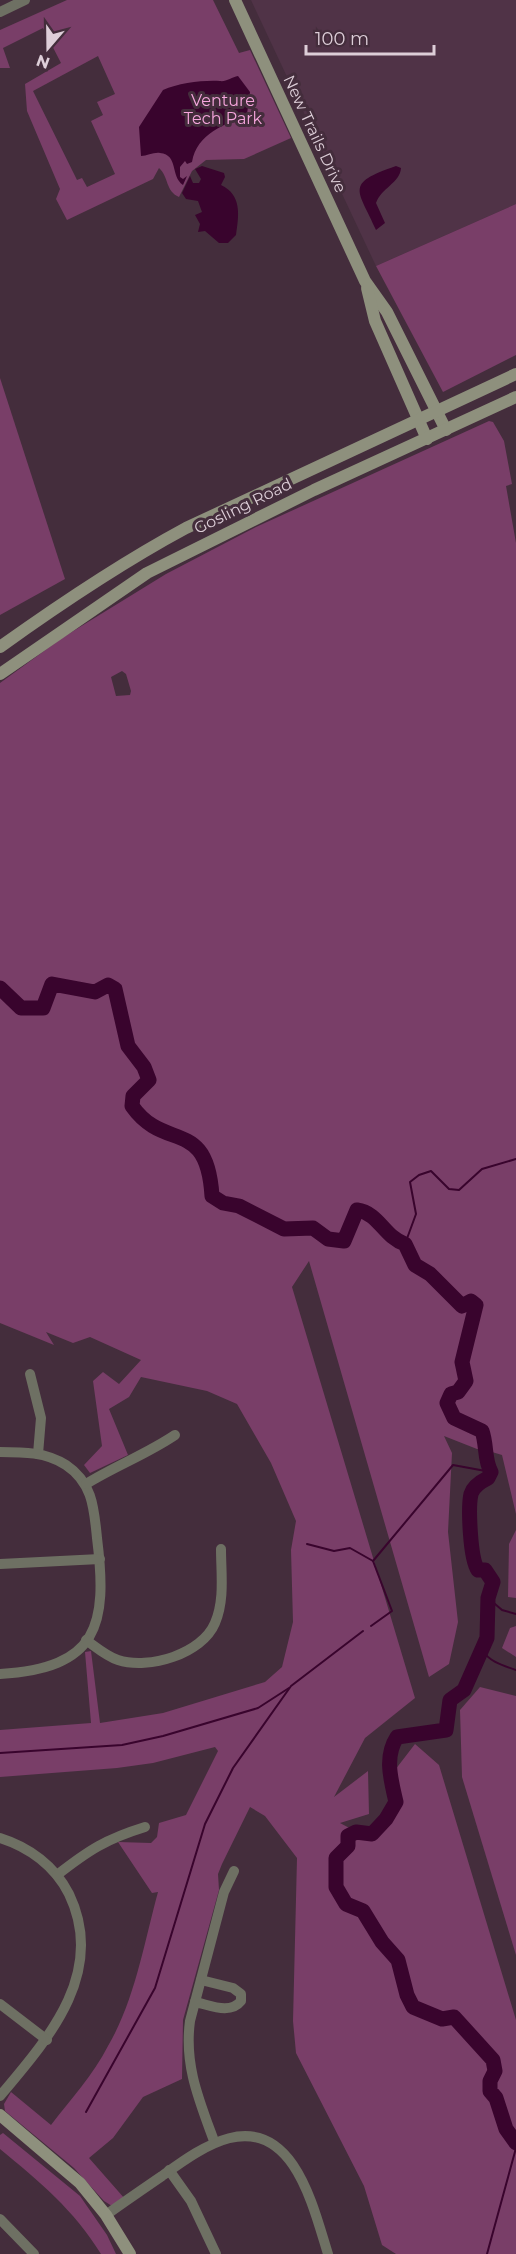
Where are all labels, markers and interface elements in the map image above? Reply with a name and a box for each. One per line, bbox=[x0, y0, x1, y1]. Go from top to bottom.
north arrow bbox=[18, 18, 78, 78]
scale bar bbox=[306, 18, 434, 56]
text: 100 m bbox=[315, 28, 369, 50]
text: N bbox=[34, 50, 52, 73]
street label: New Trails Drive bbox=[279, 72, 351, 196]
park label: Venture Tech Park bbox=[184, 91, 263, 128]
street label: Gosling Road bbox=[191, 474, 295, 538]

